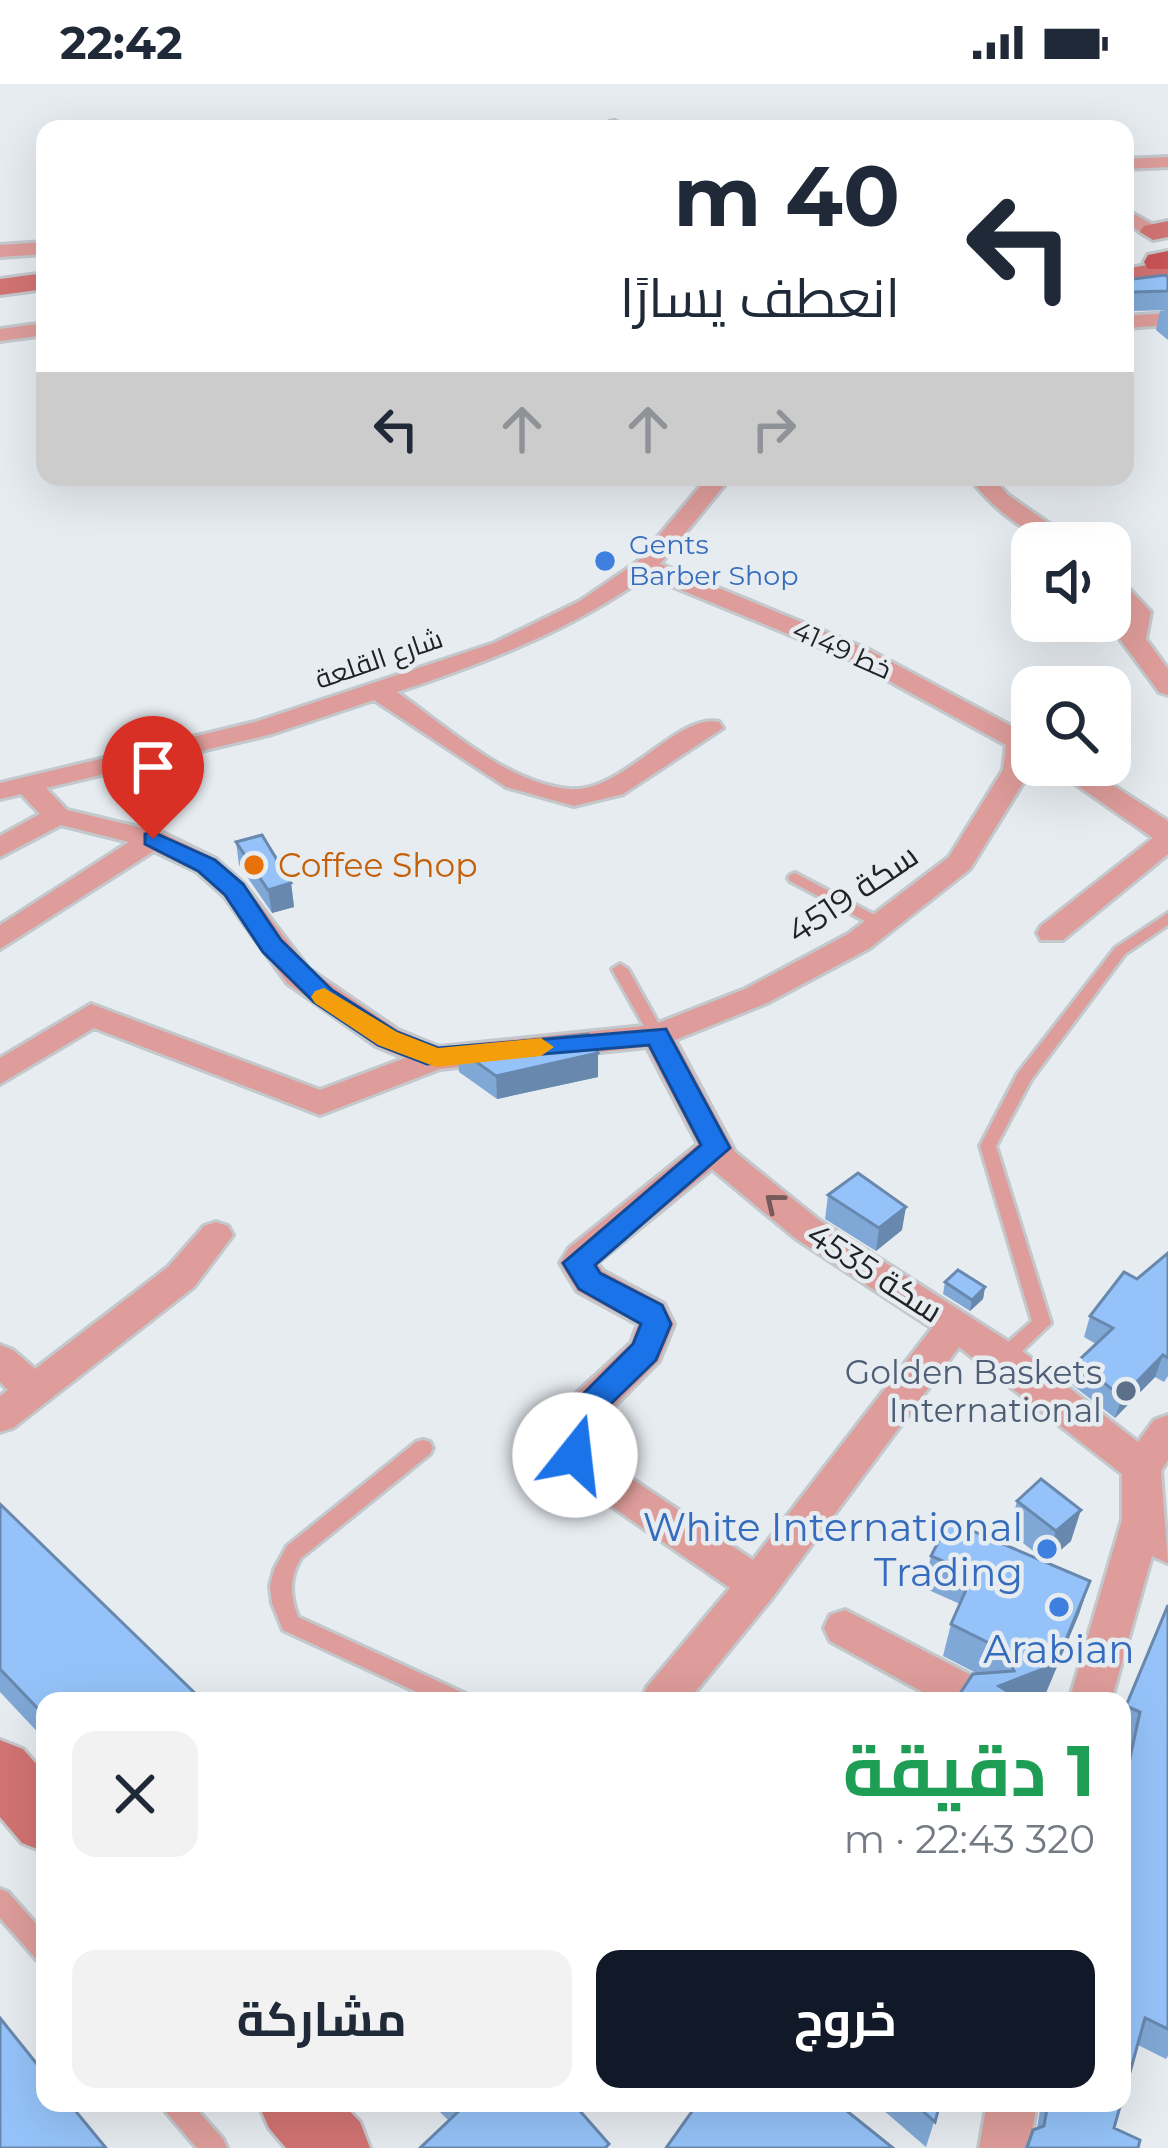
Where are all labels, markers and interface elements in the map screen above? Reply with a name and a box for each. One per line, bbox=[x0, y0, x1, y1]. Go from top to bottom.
text: 22:42 bbox=[60, 15, 182, 70]
text: 40 m bbox=[673, 145, 900, 247]
icon: left bbox=[942, 168, 1098, 324]
text: انعطف يسارًا bbox=[620, 265, 900, 331]
icon: left bbox=[363, 396, 429, 462]
icon: ahead bbox=[489, 396, 555, 462]
icon: ahead bbox=[615, 396, 681, 462]
icon: right bbox=[741, 396, 807, 462]
map controls bbox=[1011, 522, 1131, 786]
button: sound bbox=[1011, 522, 1131, 642]
place label: Gents Barber Shop bbox=[629, 528, 799, 592]
marker: Gents Barber Shop bbox=[592, 548, 618, 574]
street label: 4149 خط bbox=[788, 613, 897, 686]
street label: شارع القلعة bbox=[311, 621, 447, 698]
button: search bbox=[1011, 666, 1131, 786]
pin bbox=[102, 716, 204, 839]
icon: arrive bbox=[120, 734, 186, 800]
street label: سكة 4519 bbox=[779, 835, 925, 951]
place label: Coffee Shop bbox=[278, 845, 478, 885]
marker: Coffee Shop bbox=[241, 852, 267, 878]
one-way arrow bbox=[766, 1194, 788, 1216]
street label: سكة 4535 bbox=[800, 1213, 950, 1331]
place label: Golden Baskets International bbox=[845, 1352, 1102, 1430]
marker: Golden Baskets International bbox=[1113, 1378, 1139, 1404]
position arrow bbox=[512, 1392, 638, 1518]
place label: White International Trading bbox=[643, 1503, 1023, 1596]
marker: White International Trading bbox=[1034, 1536, 1060, 1562]
marker: Arabian bbox=[1046, 1594, 1072, 1620]
place label: Arabian bbox=[983, 1625, 1135, 1673]
text: 1 دقيقة bbox=[843, 1726, 1095, 1814]
button: close bbox=[72, 1731, 198, 1857]
text: 320 m · 22:43 bbox=[844, 1815, 1095, 1863]
button: مشاركة bbox=[72, 1950, 572, 2088]
button: خروج bbox=[596, 1950, 1095, 2088]

